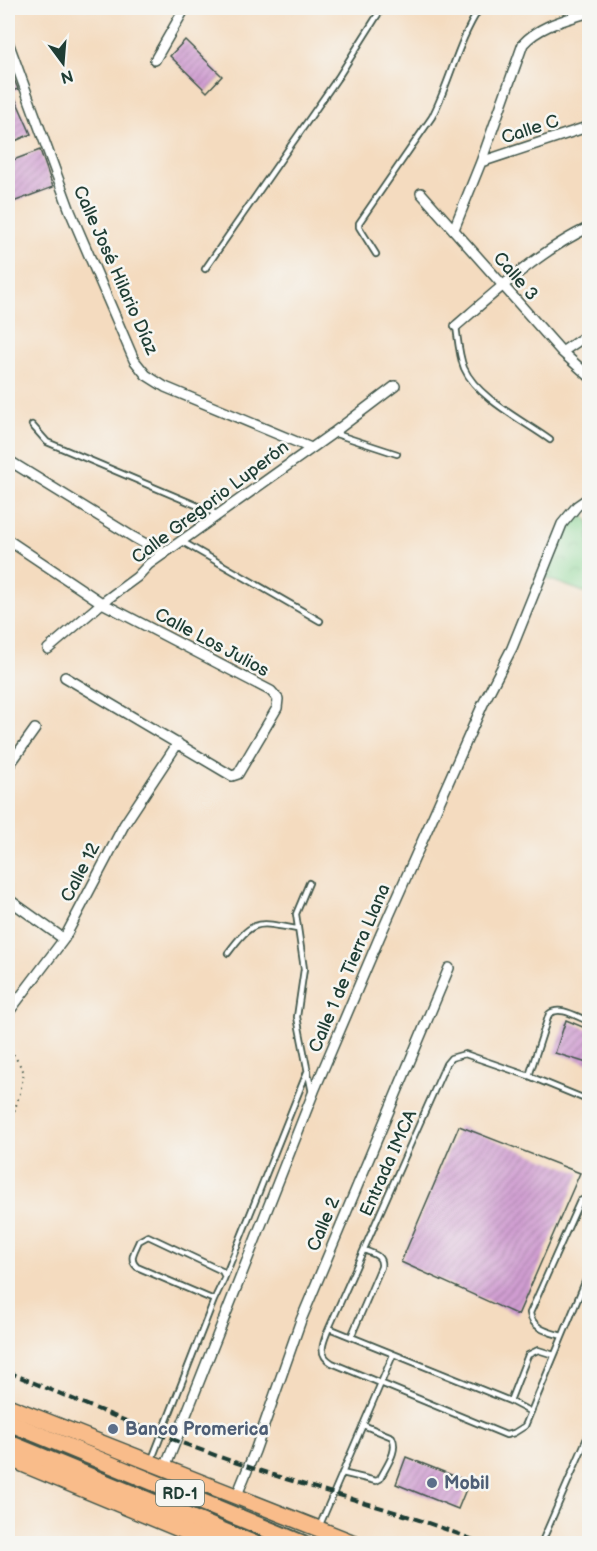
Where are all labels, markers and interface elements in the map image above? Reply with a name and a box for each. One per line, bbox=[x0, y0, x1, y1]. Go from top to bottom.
north arrow bbox=[33, 33, 93, 93]
text: N bbox=[58, 65, 75, 87]
street label: Calle C bbox=[499, 110, 562, 149]
street label: Calle José Hilario Díaz bbox=[69, 182, 162, 358]
street label: Calle 3 bbox=[489, 248, 542, 305]
street label: Calle Gregorio Luperón bbox=[128, 436, 293, 568]
street label: Calle Los Julios bbox=[151, 604, 272, 681]
street label: Calle 12 bbox=[57, 839, 105, 906]
street label: Calle 1 de Tierra Llana bbox=[304, 881, 394, 1056]
street label: Entrada IMCA bbox=[356, 1107, 421, 1220]
street label: Calle 2 bbox=[303, 1193, 344, 1255]
place label: Banco Promerica bbox=[125, 1419, 269, 1440]
marker: Banco Promerica bbox=[106, 1422, 120, 1436]
place label: Mobil bbox=[444, 1473, 489, 1494]
marker: Mobil bbox=[425, 1476, 439, 1490]
road number: RD-1 bbox=[156, 1480, 204, 1506]

